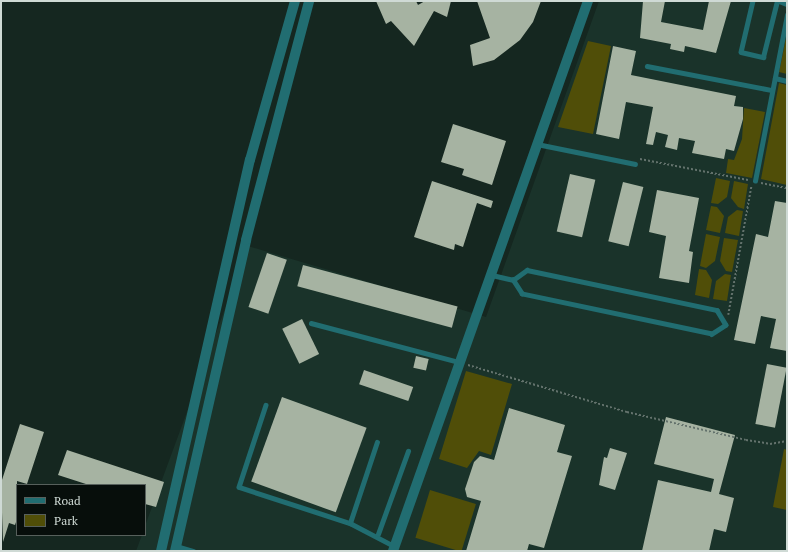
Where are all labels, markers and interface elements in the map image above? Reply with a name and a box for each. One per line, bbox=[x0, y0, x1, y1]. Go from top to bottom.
legend bbox=[16, 484, 146, 536]
text: Road bbox=[54, 493, 81, 508]
text: Park bbox=[54, 513, 78, 528]

